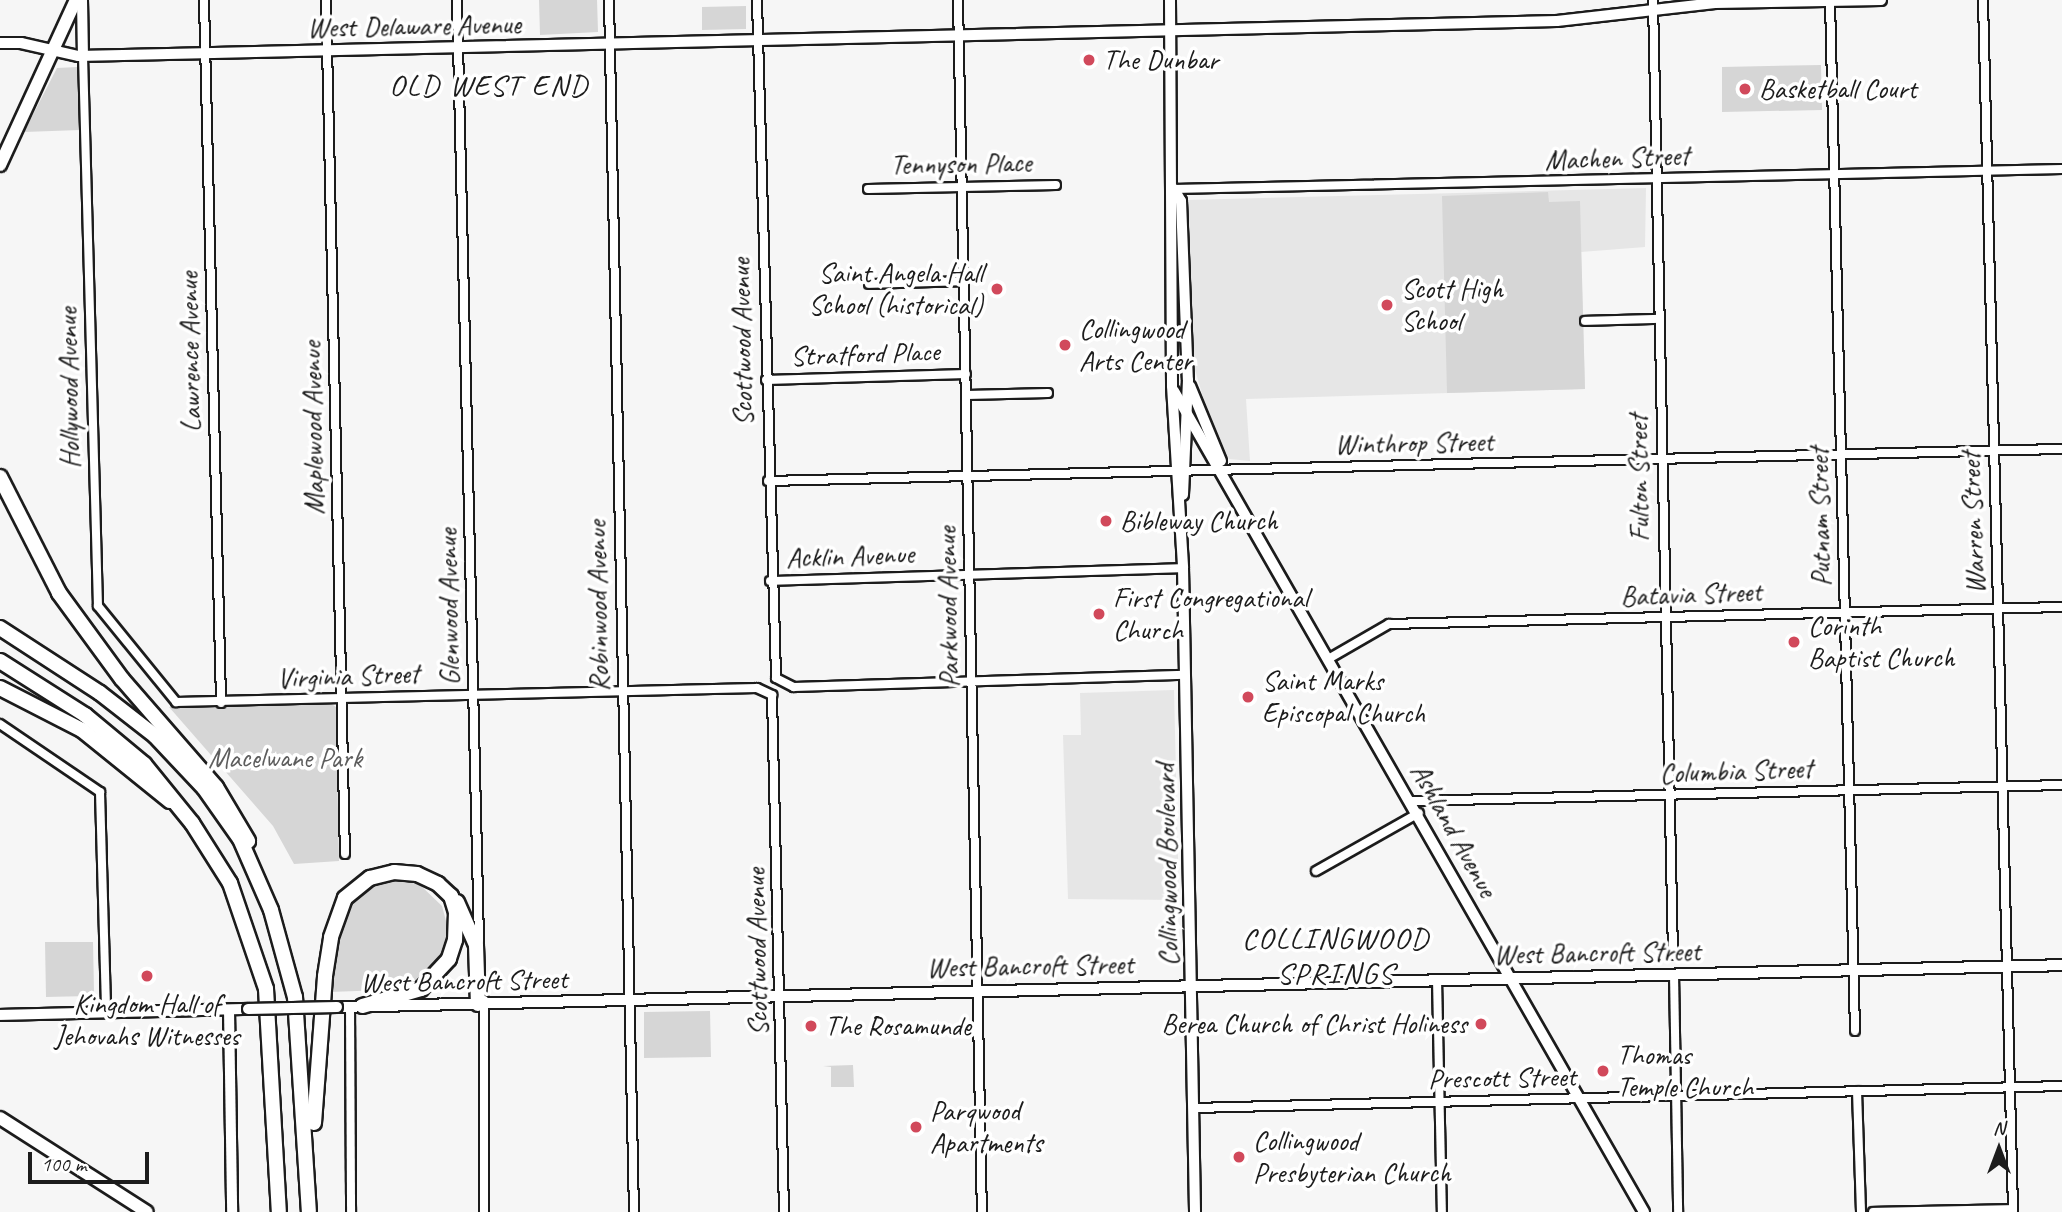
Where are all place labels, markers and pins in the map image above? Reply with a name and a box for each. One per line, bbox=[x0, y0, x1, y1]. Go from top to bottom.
place label: The Dunbar bbox=[1103, 43, 1218, 77]
marker: The Dunbar bbox=[1081, 52, 1097, 68]
place label: Basketball Court bbox=[1759, 72, 1917, 106]
marker: Basketball Court bbox=[1737, 81, 1753, 97]
place label: Saint Angela Hall School (historical) bbox=[809, 256, 983, 322]
place label: Scott High School bbox=[1401, 272, 1503, 338]
marker: Saint Angela Hall School (historical) bbox=[989, 281, 1005, 297]
marker: Scott High School bbox=[1379, 297, 1395, 313]
place label: Collingwood Arts Center bbox=[1079, 312, 1192, 378]
marker: Collingwood Arts Center bbox=[1057, 337, 1073, 353]
place label: Bibleway Church bbox=[1120, 504, 1278, 538]
marker: Bibleway Church bbox=[1098, 513, 1114, 529]
place label: First Congregational Church bbox=[1113, 581, 1306, 647]
marker: First Congregational Church bbox=[1091, 606, 1107, 622]
place label: Corinth Baptist Church bbox=[1808, 609, 1956, 675]
marker: Corinth Baptist Church bbox=[1786, 634, 1802, 650]
place label: Saint Marks Episcopal Church bbox=[1262, 664, 1426, 730]
marker: Saint Marks Episcopal Church bbox=[1240, 689, 1256, 705]
marker: Kingdom Hall of Jehovahs Witnesses bbox=[139, 968, 155, 984]
place label: Kingdom Hall of Jehovahs Witnesses bbox=[55, 987, 239, 1053]
place label: Berea Church of Christ Holiness bbox=[1161, 1007, 1467, 1041]
place label: The Rosamunde bbox=[825, 1009, 973, 1043]
marker: Berea Church of Christ Holiness bbox=[1473, 1016, 1489, 1032]
marker: The Rosamunde bbox=[803, 1018, 819, 1034]
place label: Thomas Temple Church bbox=[1617, 1038, 1753, 1104]
marker: Thomas Temple Church bbox=[1595, 1063, 1611, 1079]
place label: Parqwood Apartments bbox=[930, 1094, 1042, 1160]
marker: Parqwood Apartments bbox=[908, 1119, 924, 1135]
place label: Collingwood Presbyterian Church bbox=[1253, 1124, 1452, 1190]
marker: Collingwood Presbyterian Church bbox=[1231, 1149, 1247, 1165]

